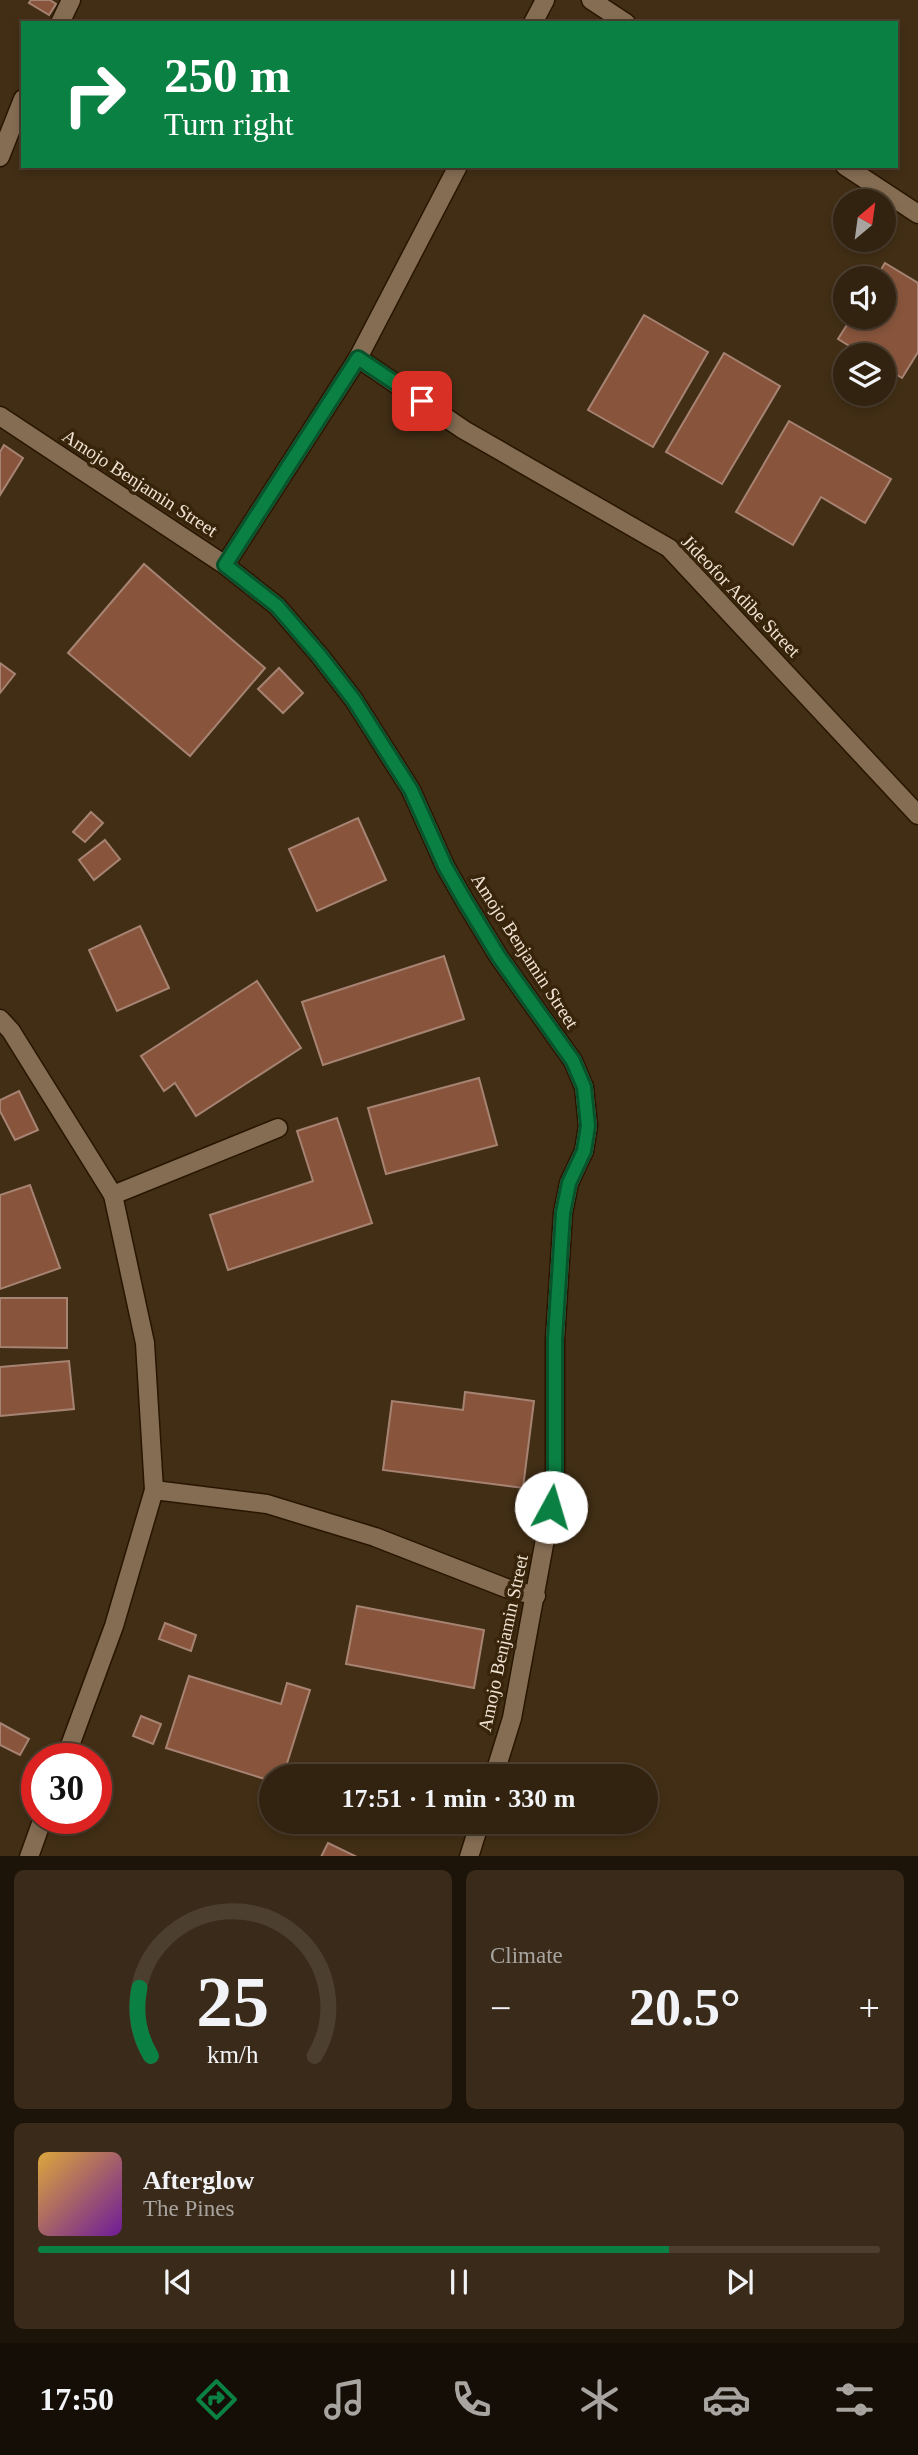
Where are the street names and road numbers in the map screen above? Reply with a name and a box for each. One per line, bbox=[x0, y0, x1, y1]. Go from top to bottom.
street label: Amojo Benjamin Street bbox=[59, 425, 222, 541]
street label: Jideofor Adibe Street bbox=[677, 531, 805, 662]
street label: Amojo Benjamin Street bbox=[467, 870, 583, 1033]
street label: Amojo Benjamin Street bbox=[474, 1552, 532, 1733]

